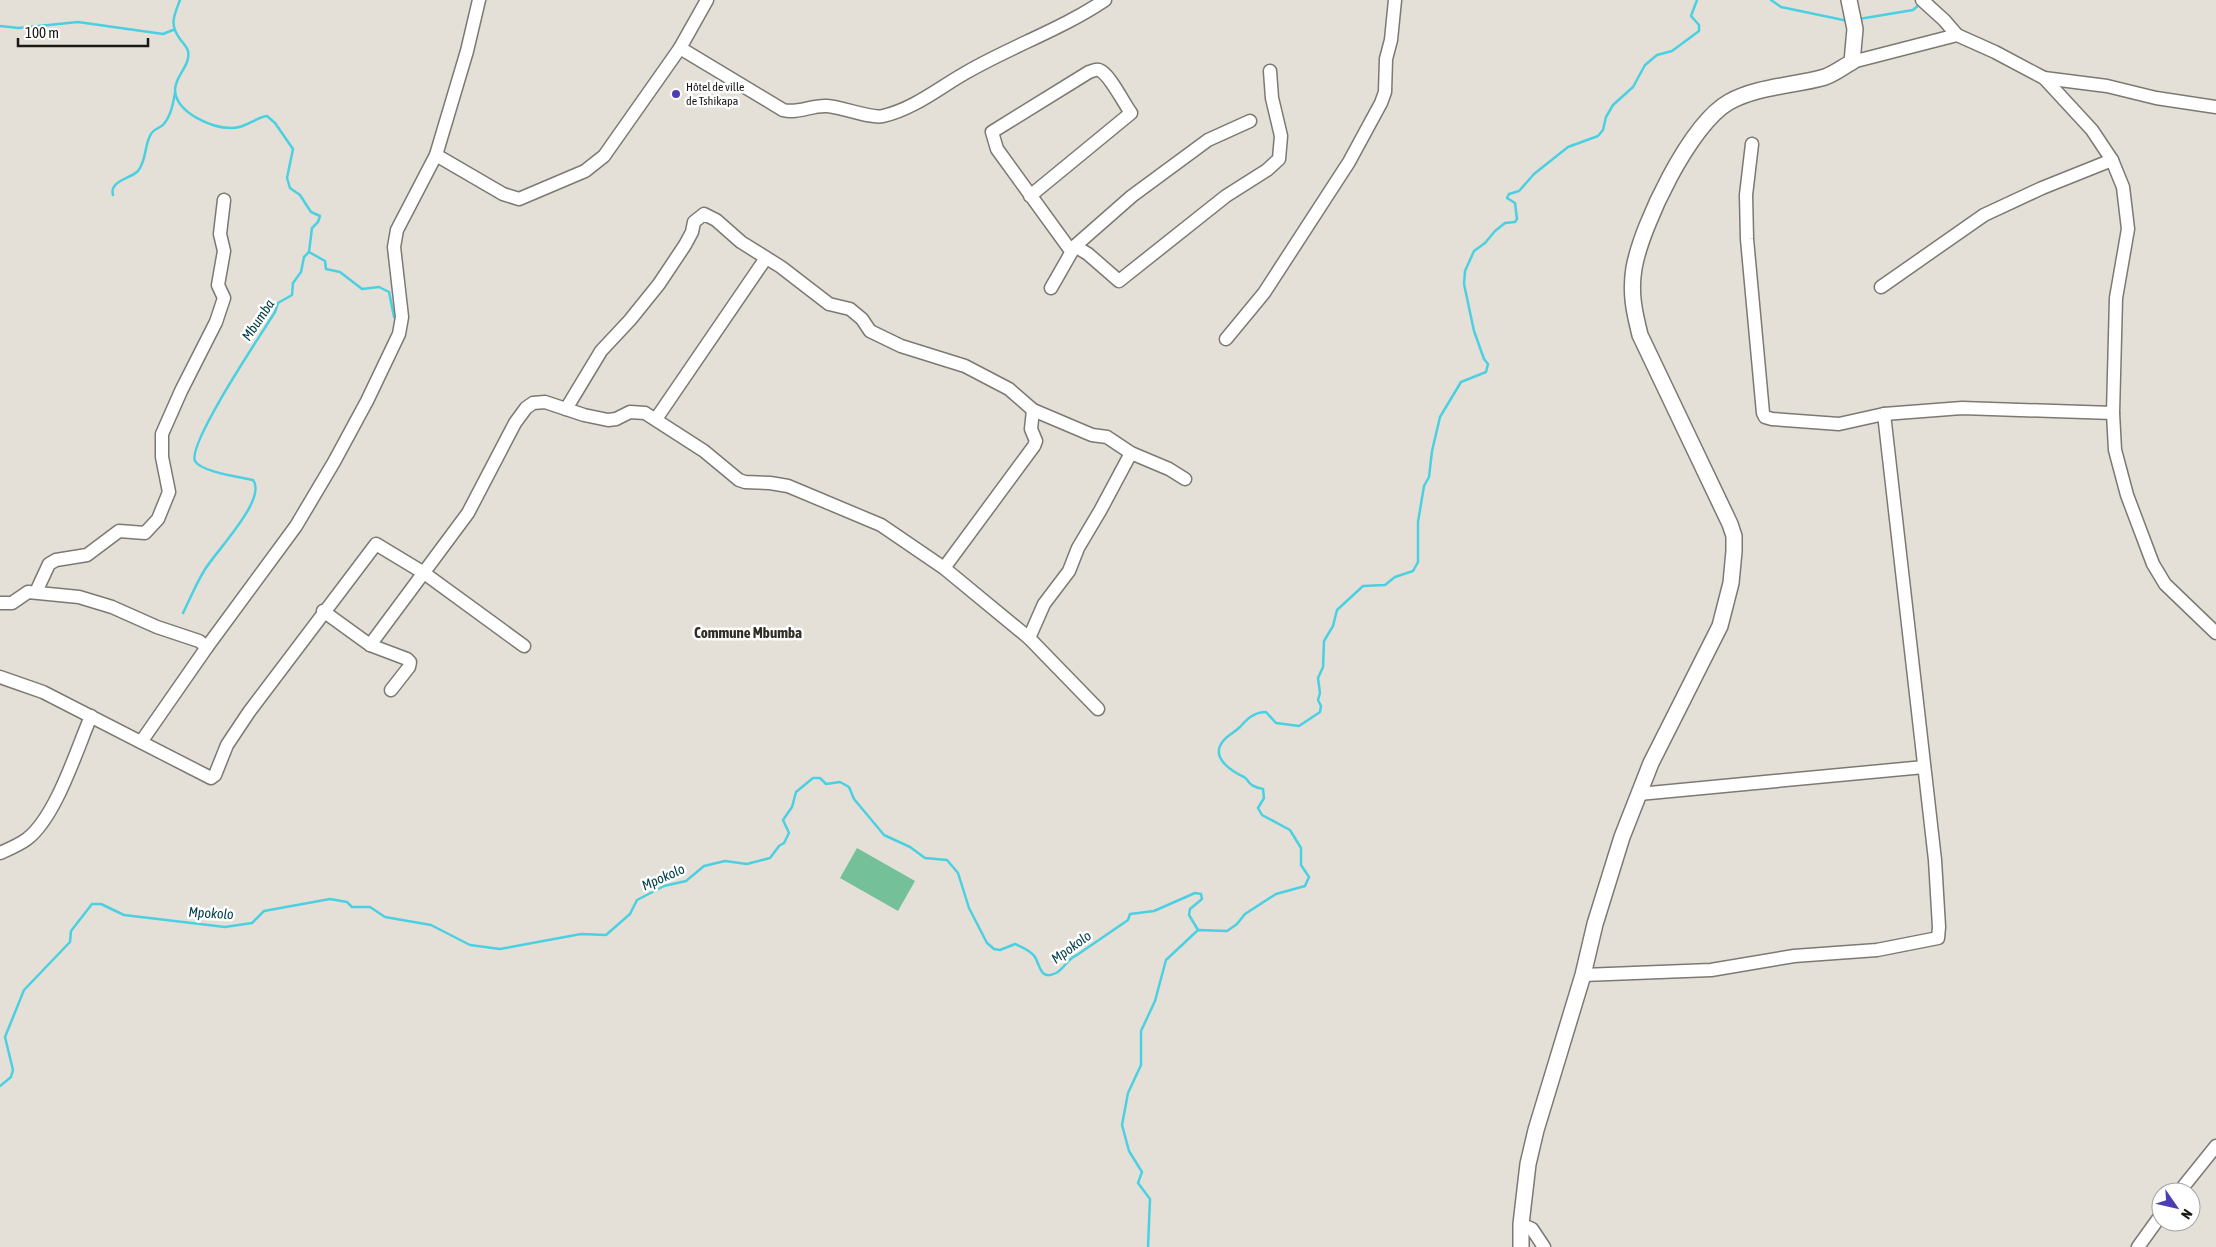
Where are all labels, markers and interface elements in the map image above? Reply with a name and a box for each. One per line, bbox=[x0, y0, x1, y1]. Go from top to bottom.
scale bar bbox=[18, 15, 148, 47]
text: 100 m bbox=[25, 24, 59, 41]
place label: Hôtel de ville de Tshikapa bbox=[686, 80, 744, 108]
marker: Hôtel de ville de Tshikapa bbox=[670, 88, 682, 100]
water label: Mbumba bbox=[239, 296, 278, 344]
district label: Commune Mbumba bbox=[694, 624, 802, 641]
water label: Mpokolo bbox=[639, 860, 687, 893]
water label: Mpokolo bbox=[188, 904, 234, 922]
water label: Mpokolo bbox=[1048, 927, 1094, 967]
north arrow bbox=[2151, 1182, 2201, 1232]
text: N bbox=[2178, 1206, 2196, 1222]

